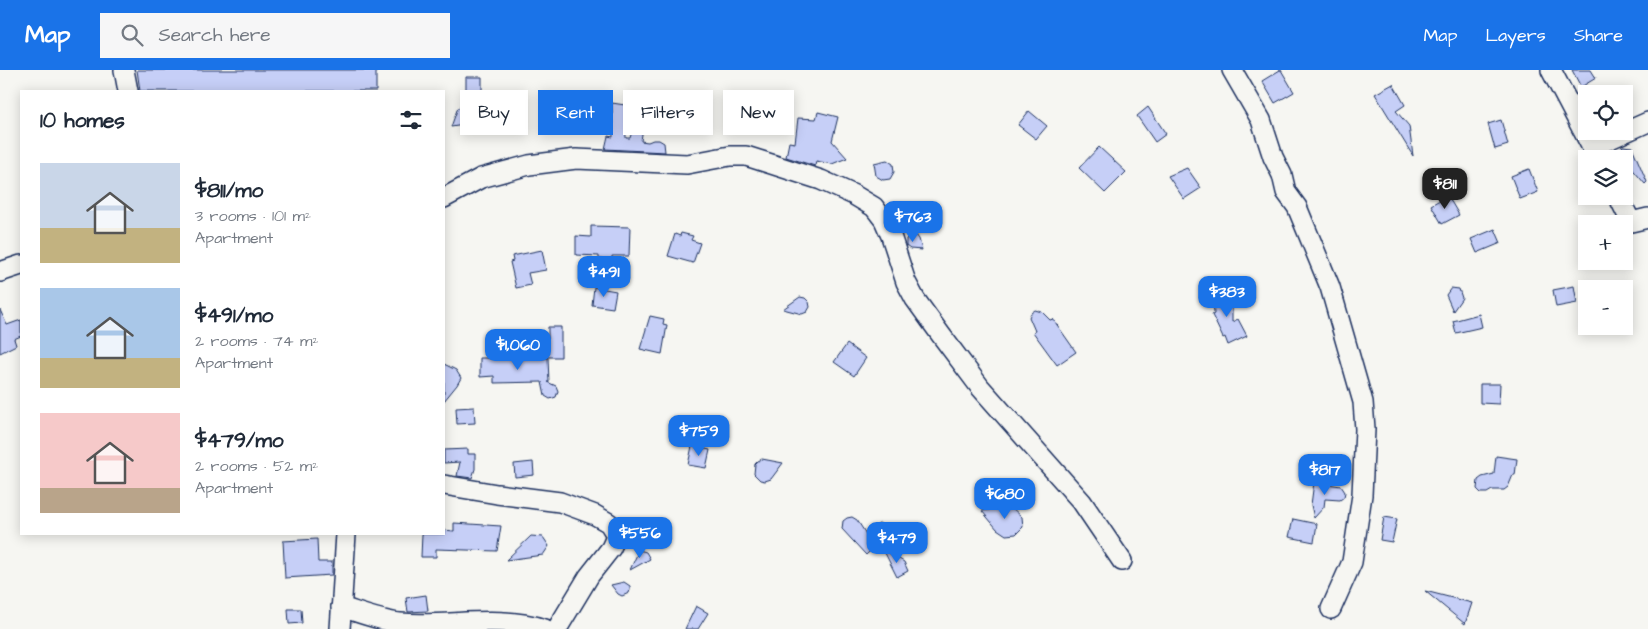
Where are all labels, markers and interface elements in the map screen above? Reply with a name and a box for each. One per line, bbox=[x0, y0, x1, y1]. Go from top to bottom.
search box bbox=[100, 13, 450, 58]
text: Map bbox=[25, 18, 70, 52]
icon: search bbox=[118, 21, 146, 49]
text: Search here bbox=[158, 22, 271, 49]
text: Map bbox=[1423, 23, 1457, 48]
text: Layers bbox=[1485, 23, 1546, 48]
text: Share bbox=[1574, 23, 1623, 48]
map controls bbox=[1578, 85, 1633, 335]
button: locate bbox=[1578, 85, 1633, 140]
chip: Buy bbox=[460, 90, 528, 135]
chip: Rent bbox=[538, 90, 613, 135]
chip: Filters bbox=[623, 90, 713, 135]
chip: New bbox=[723, 90, 794, 135]
text: 10 homes bbox=[40, 106, 125, 135]
icon: filters bbox=[397, 106, 425, 134]
button: layers bbox=[1578, 150, 1633, 205]
pin: $811 bbox=[1415, 168, 1475, 210]
text: $811 bbox=[1433, 173, 1457, 195]
text: $811/mo bbox=[195, 176, 263, 205]
icon: home bbox=[80, 183, 140, 243]
pin: $763 bbox=[883, 200, 943, 243]
text: 3 rooms · 101 m² bbox=[195, 205, 311, 227]
text: $763 bbox=[895, 206, 931, 228]
button: + bbox=[1578, 215, 1633, 270]
text: Apartment bbox=[195, 227, 273, 249]
pin: $491 bbox=[574, 256, 634, 298]
text: $491 bbox=[589, 261, 619, 283]
pin: $383 bbox=[1197, 276, 1257, 318]
button: − bbox=[1578, 280, 1633, 335]
text: $383 bbox=[1209, 281, 1245, 303]
text: $491/mo bbox=[195, 301, 273, 330]
icon: home bbox=[80, 308, 140, 368]
pin: $1,060 bbox=[477, 328, 559, 371]
text: 2 rooms · 74 m² bbox=[195, 330, 319, 352]
text: $1,060 bbox=[496, 334, 540, 356]
text: Apartment bbox=[195, 352, 273, 374]
pin: $759 bbox=[669, 414, 729, 457]
text: $759 bbox=[679, 420, 719, 442]
text: $479/mo bbox=[195, 426, 284, 455]
icon: home bbox=[80, 433, 140, 493]
pin: $817 bbox=[1295, 454, 1355, 496]
text: 2 rooms · 52 m² bbox=[195, 455, 318, 477]
text: $817 bbox=[1309, 459, 1341, 481]
text: Apartment bbox=[195, 477, 273, 499]
pin: $680 bbox=[975, 478, 1035, 520]
text: $680 bbox=[985, 483, 1025, 505]
pin: $556 bbox=[610, 516, 670, 559]
text: $556 bbox=[619, 522, 661, 544]
pin: $479 bbox=[867, 522, 927, 564]
text: $479 bbox=[878, 527, 916, 549]

